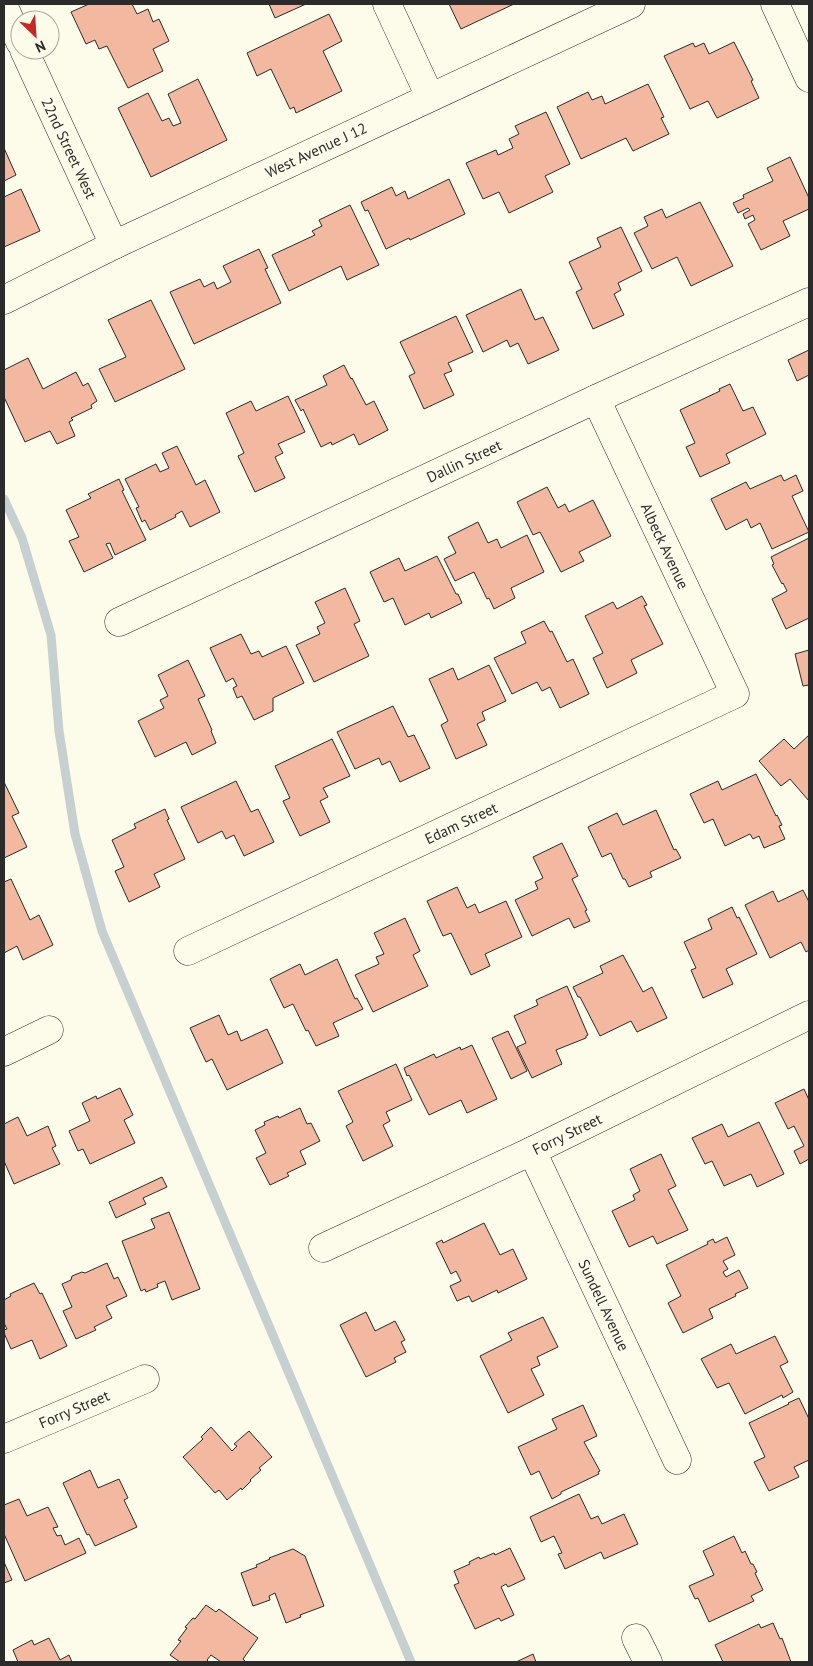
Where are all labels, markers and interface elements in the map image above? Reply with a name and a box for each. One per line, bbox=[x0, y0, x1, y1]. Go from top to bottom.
north arrow bbox=[10, 10, 60, 60]
text: N bbox=[33, 37, 48, 57]
street label: 22nd Street West bbox=[37, 94, 101, 202]
street label: West Avenue J 12 bbox=[262, 118, 370, 182]
street label: Dallin Street bbox=[423, 435, 505, 487]
street label: Albeck Avenue bbox=[637, 500, 693, 592]
street label: Edam Street bbox=[422, 798, 500, 848]
street label: Forry Street bbox=[529, 1109, 605, 1159]
street label: Sundell Avenue bbox=[574, 1256, 634, 1354]
street label: Forry Street bbox=[36, 1386, 112, 1432]

